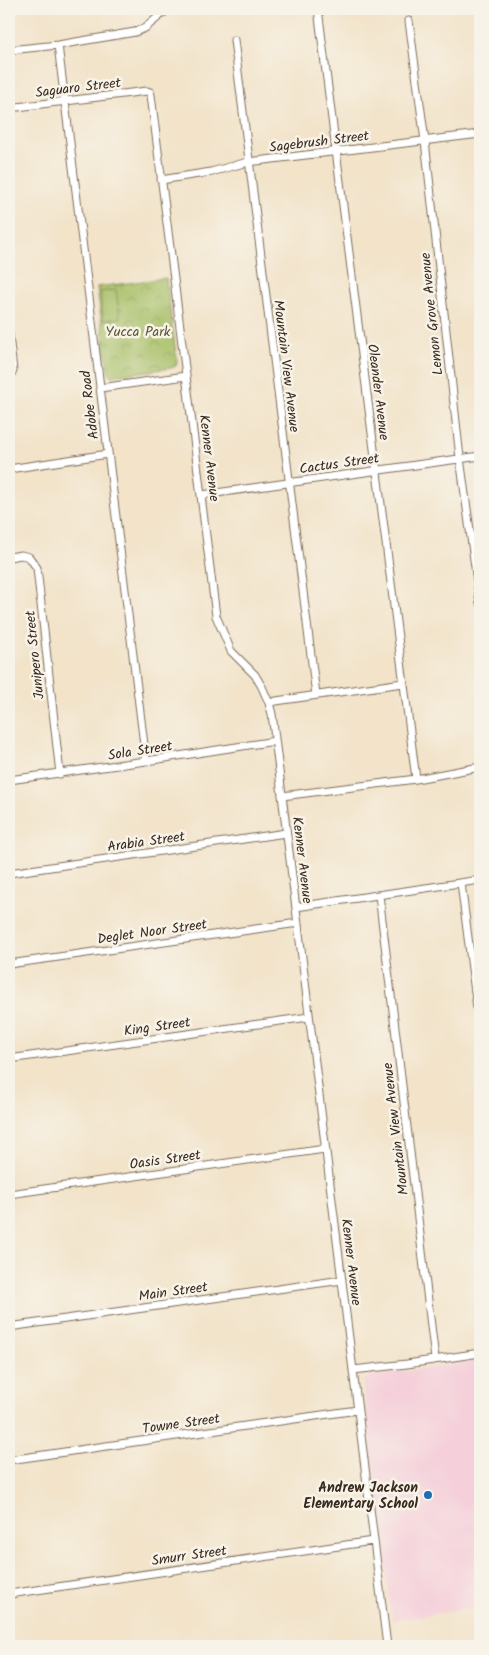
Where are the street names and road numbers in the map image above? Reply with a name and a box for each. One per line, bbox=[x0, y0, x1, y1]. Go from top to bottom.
street label: Saguaro Street bbox=[34, 72, 123, 104]
street label: Sagebrush Street bbox=[268, 125, 371, 159]
street label: Lemon Grove Avenue bbox=[415, 251, 449, 376]
street label: Mountain View Avenue bbox=[267, 299, 305, 434]
street label: Oleander Avenue bbox=[361, 343, 395, 442]
street label: Adobe Road bbox=[75, 368, 105, 441]
street label: Kenner Avenue bbox=[193, 413, 225, 503]
street label: Cactus Street bbox=[298, 447, 381, 480]
street label: Junipero Street bbox=[19, 609, 51, 700]
street label: Sola Street bbox=[106, 735, 174, 767]
street label: Kenner Avenue bbox=[286, 815, 318, 905]
street label: Arabia Street bbox=[106, 826, 187, 858]
street label: Deglet Noor Street bbox=[96, 913, 209, 951]
street label: King Street bbox=[123, 1011, 192, 1043]
street label: Mountain View Avenue bbox=[377, 1061, 415, 1196]
street label: Oasis Street bbox=[128, 1144, 203, 1176]
street label: Kenner Avenue bbox=[335, 1217, 367, 1307]
street label: Main Street bbox=[137, 1276, 210, 1308]
street label: Towne Street bbox=[141, 1408, 222, 1440]
street label: Smurr Street bbox=[150, 1540, 229, 1572]

